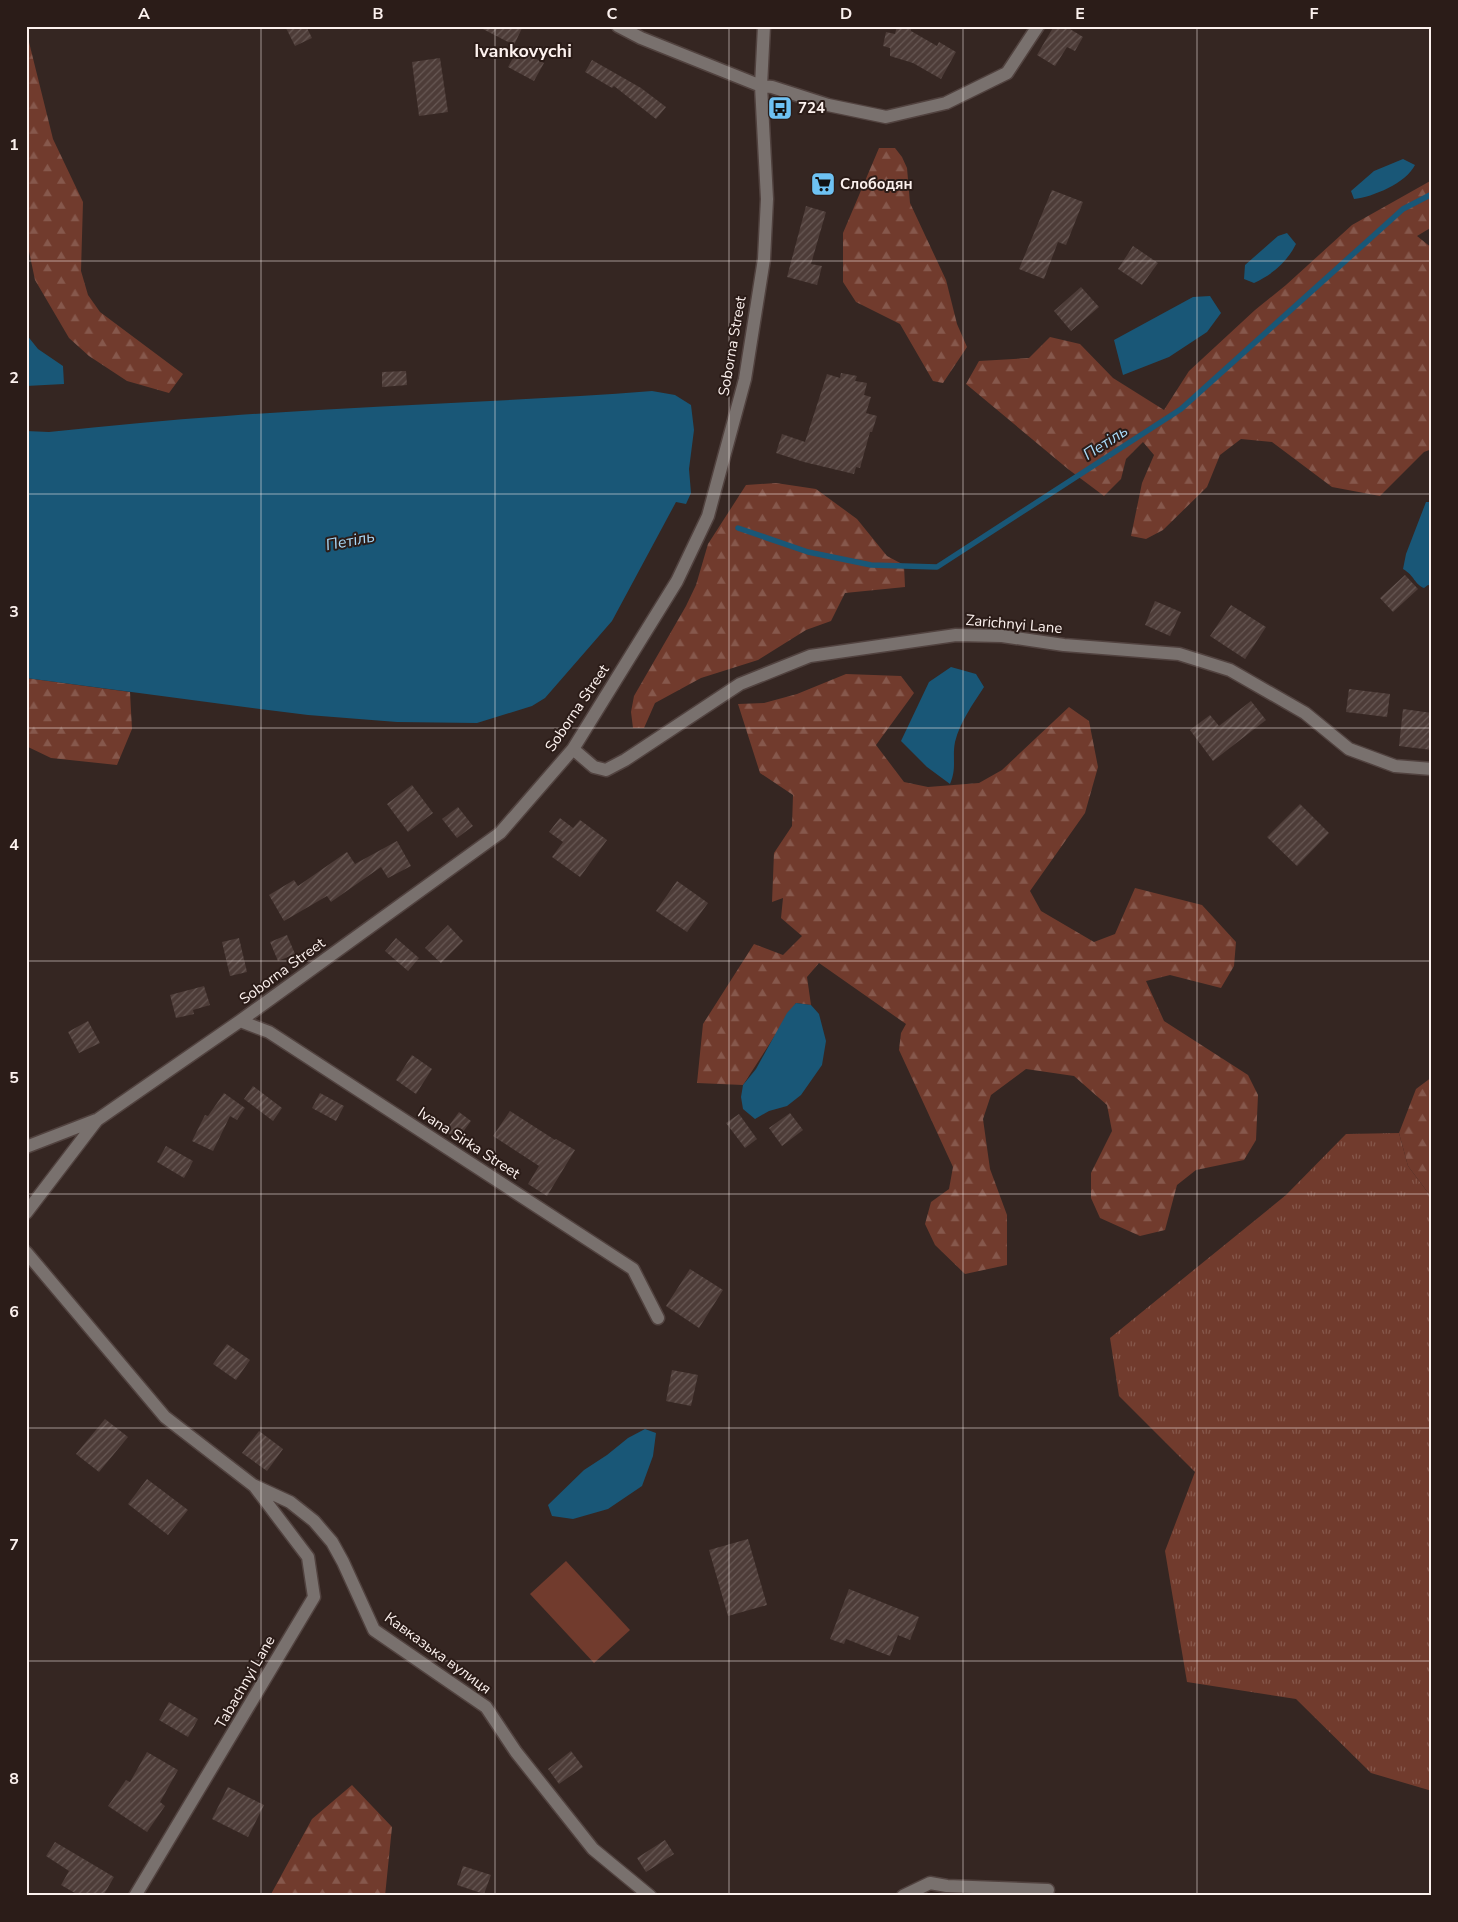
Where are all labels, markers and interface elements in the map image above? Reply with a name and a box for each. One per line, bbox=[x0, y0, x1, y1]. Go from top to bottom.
text: A bbox=[138, 3, 150, 25]
text: B bbox=[372, 3, 384, 25]
text: C bbox=[607, 3, 618, 25]
text: D bbox=[840, 3, 852, 25]
text: E bbox=[1075, 3, 1085, 25]
text: F bbox=[1310, 3, 1319, 25]
district label: Ivankovychi bbox=[474, 39, 572, 63]
bus stop icon: 724 bbox=[767, 95, 793, 121]
place label: 724 bbox=[798, 98, 825, 118]
text: 1 bbox=[9, 134, 19, 156]
supermarket icon: Слободян bbox=[810, 171, 836, 197]
place label: Слободян bbox=[840, 174, 913, 194]
street label: Soborna Street bbox=[713, 294, 751, 398]
text: 2 bbox=[9, 367, 19, 389]
water label: Петіль bbox=[1079, 420, 1132, 466]
water label: Петіль bbox=[324, 525, 377, 557]
text: 3 bbox=[9, 601, 19, 623]
street label: Zarichnyi Lane bbox=[965, 610, 1063, 638]
street label: Soborna Street bbox=[540, 660, 614, 756]
text: 4 bbox=[9, 834, 19, 856]
street label: Soborna Street bbox=[235, 933, 329, 1009]
text: 5 bbox=[9, 1067, 19, 1089]
street label: Ivana Sirka Street bbox=[414, 1103, 525, 1184]
text: 6 bbox=[9, 1301, 19, 1323]
text: 7 bbox=[9, 1534, 19, 1556]
street label: Кавказька вулиця bbox=[381, 1608, 495, 1698]
street label: Tabachnyi Lane bbox=[210, 1632, 280, 1732]
text: 8 bbox=[9, 1768, 19, 1790]

